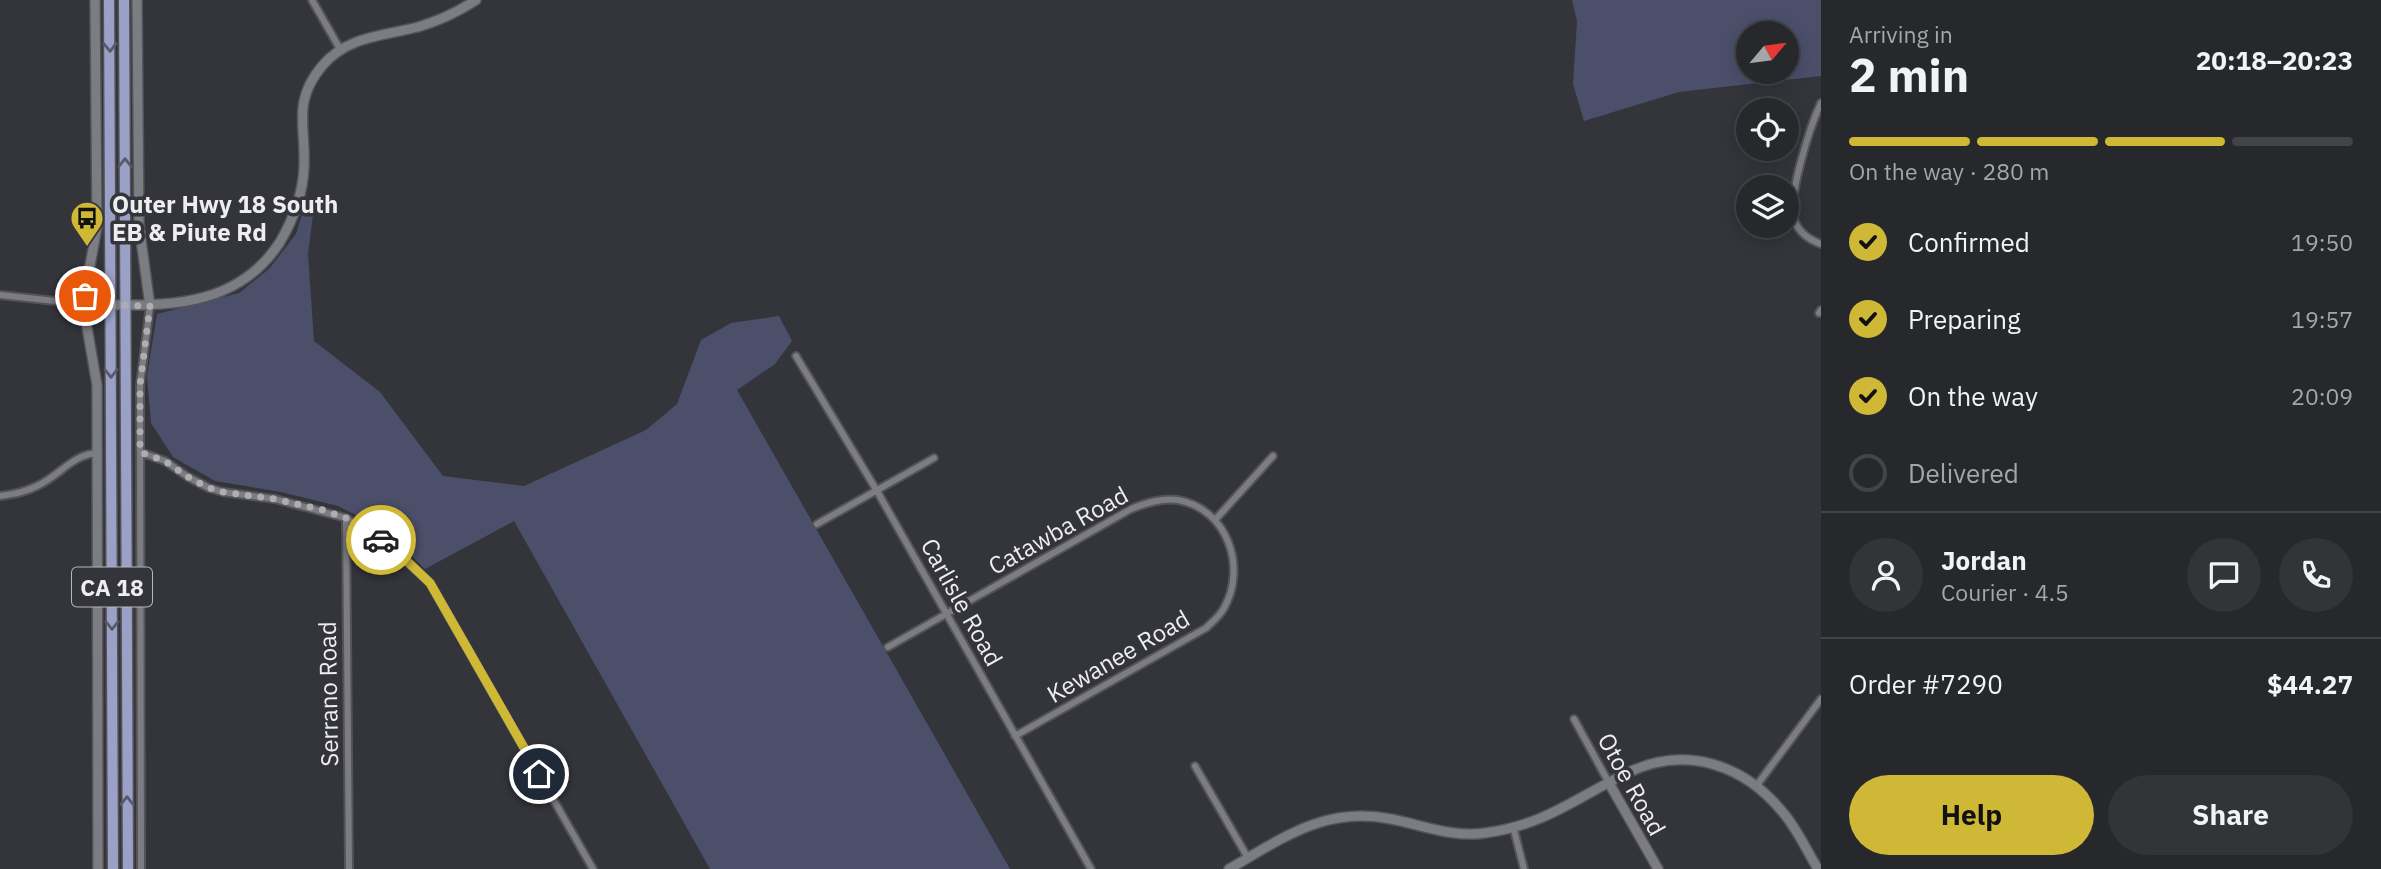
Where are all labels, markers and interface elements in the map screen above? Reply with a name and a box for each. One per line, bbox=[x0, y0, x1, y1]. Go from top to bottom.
text: Arriving in bbox=[1849, 19, 1953, 49]
north arrow bbox=[1736, 21, 1799, 84]
map controls bbox=[1736, 21, 1799, 238]
one-way arrow bbox=[102, 42, 118, 53]
text: 20:18–20:23 bbox=[2196, 43, 2353, 77]
text: 2 min bbox=[1849, 45, 1969, 105]
button: locate bbox=[1736, 98, 1799, 161]
text: On the way · 280 m bbox=[1849, 156, 2049, 186]
one-way arrow bbox=[117, 158, 132, 169]
button: layers bbox=[1736, 175, 1799, 238]
place label: Outer Hwy 18 South EB & Piute Rd bbox=[112, 188, 338, 248]
bus stop icon: Outer Hwy 18 South EB & Piute Rd bbox=[68, 199, 106, 248]
icon: check bbox=[1849, 223, 1887, 261]
text: Confirmed bbox=[1908, 225, 2030, 259]
text: 19:50 bbox=[2291, 227, 2353, 257]
pin bbox=[55, 266, 115, 326]
icon: bag bbox=[66, 277, 104, 315]
icon: check bbox=[1849, 300, 1887, 338]
text: Preparing bbox=[1908, 302, 2021, 336]
text: 19:57 bbox=[2291, 304, 2353, 334]
one-way arrow bbox=[103, 369, 119, 379]
icon: check bbox=[1849, 377, 1887, 415]
text: On the way bbox=[1908, 379, 2038, 413]
text: 20:09 bbox=[2291, 381, 2353, 411]
text: Delivered bbox=[1908, 456, 2019, 490]
street label: Catawba Road bbox=[983, 478, 1133, 582]
courier bbox=[346, 505, 416, 575]
icon: car bbox=[362, 521, 400, 559]
street label: Carlisle Road bbox=[914, 532, 1010, 672]
button: person bbox=[1849, 538, 1923, 612]
button: chat bbox=[2187, 538, 2261, 612]
button: phone bbox=[2279, 538, 2353, 612]
text: Jordan bbox=[1941, 543, 2027, 577]
road number: CA 18 bbox=[72, 568, 152, 607]
text: Courier · 4.5 bbox=[1941, 577, 2069, 607]
street label: Kewanee Road bbox=[1041, 602, 1195, 710]
one-way arrow bbox=[104, 621, 120, 631]
street label: Serrano Road bbox=[311, 621, 345, 767]
text: Order #7290 bbox=[1849, 667, 2003, 701]
text: $44.27 bbox=[2267, 667, 2353, 701]
street label: Otoe Road bbox=[1591, 727, 1673, 841]
pin bbox=[509, 744, 569, 804]
icon: home bbox=[520, 755, 558, 793]
button: Help bbox=[1849, 775, 2094, 855]
button: Share bbox=[2108, 775, 2353, 855]
one-way arrow bbox=[120, 795, 135, 806]

